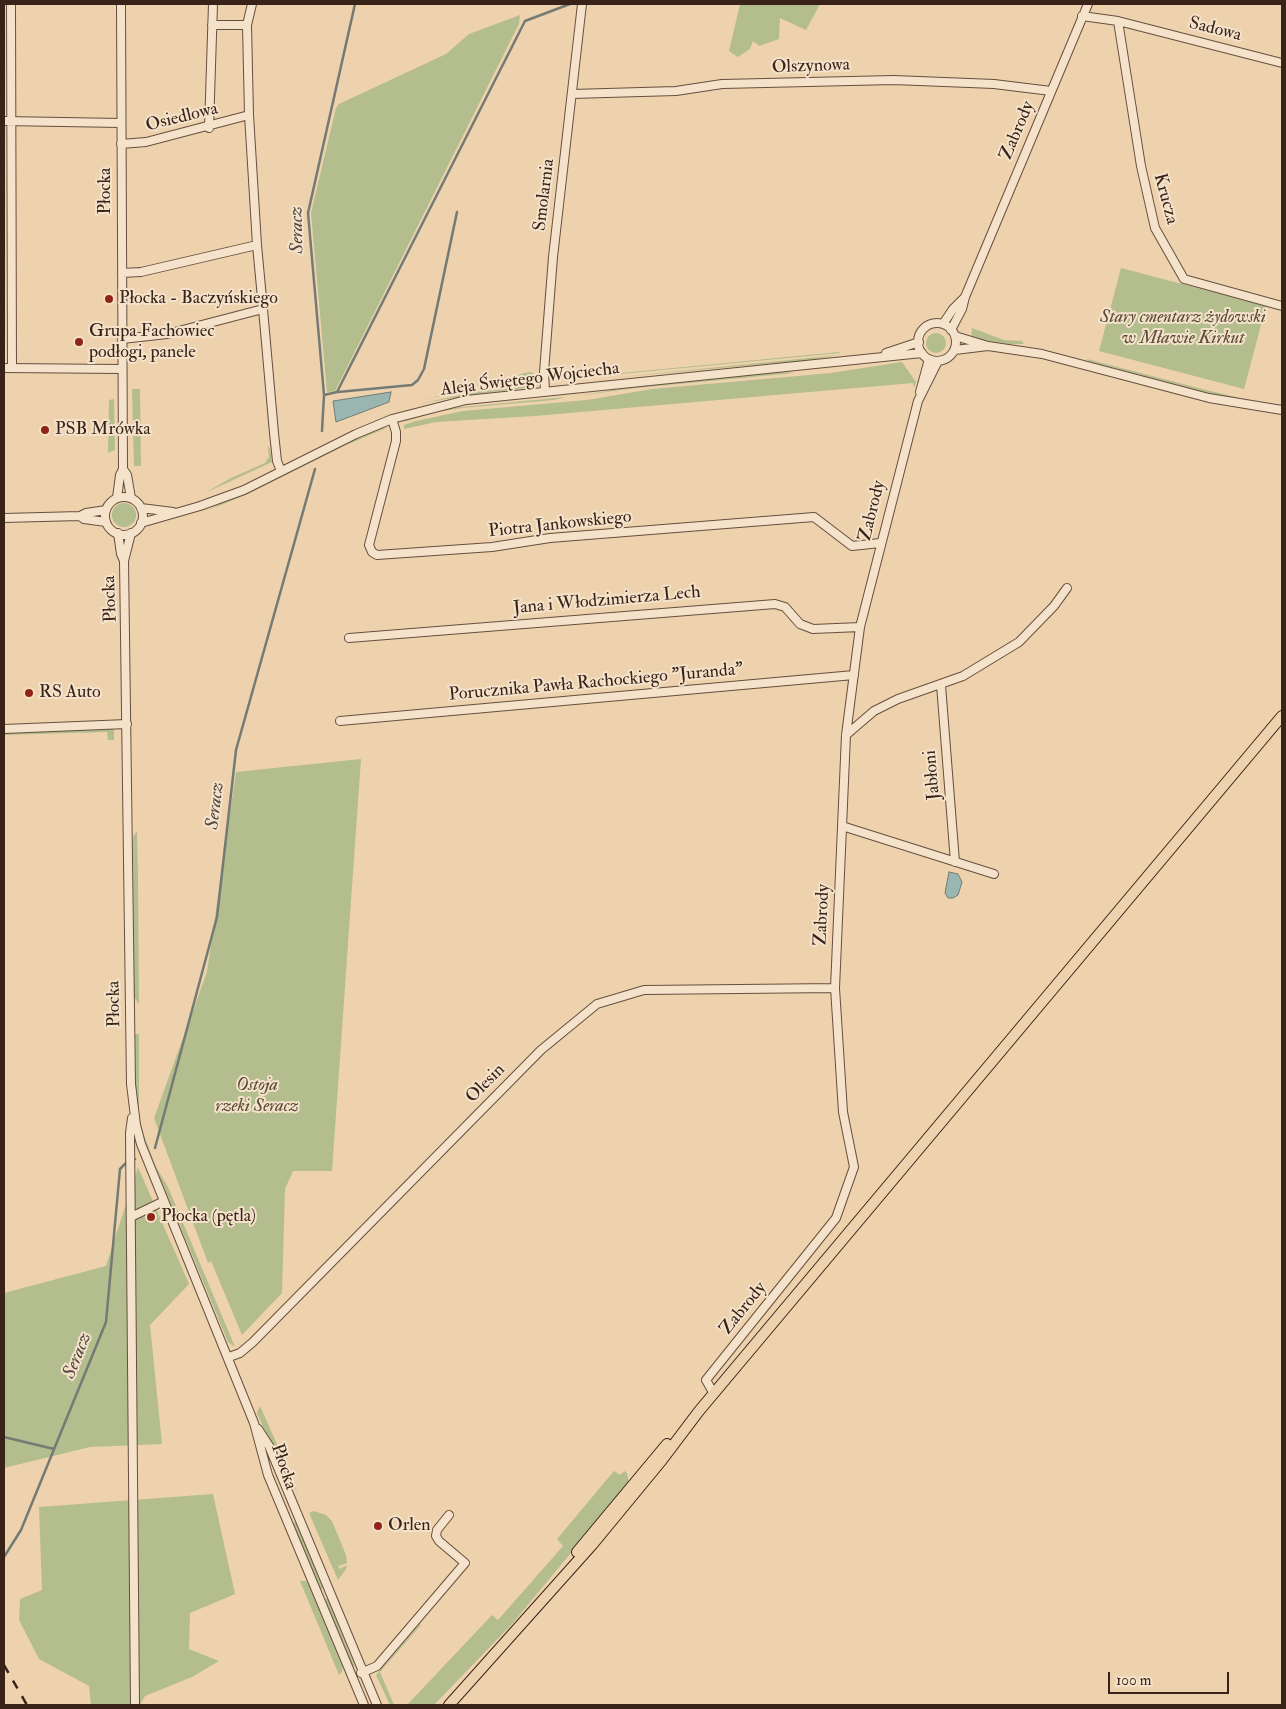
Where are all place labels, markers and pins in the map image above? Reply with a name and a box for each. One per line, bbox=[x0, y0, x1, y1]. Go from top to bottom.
place label: Płocka - Baczyńskiego bbox=[119, 288, 278, 310]
marker: Płocka - Baczyńskiego bbox=[103, 293, 115, 305]
place label: Grupa Fachowiec podłogi, panele bbox=[89, 321, 214, 364]
marker: Grupa Fachowiec podłogi, panele bbox=[73, 336, 85, 348]
place label: PSB Mrówka bbox=[55, 419, 151, 441]
marker: PSB Mrówka bbox=[39, 424, 51, 436]
place label: RS Auto bbox=[39, 682, 101, 704]
marker: RS Auto bbox=[23, 687, 35, 699]
place label: Płocka (pętla) bbox=[161, 1206, 256, 1228]
marker: Płocka (pętla) bbox=[145, 1211, 157, 1223]
place label: Orlen bbox=[388, 1515, 431, 1537]
marker: Orlen bbox=[372, 1520, 384, 1532]

